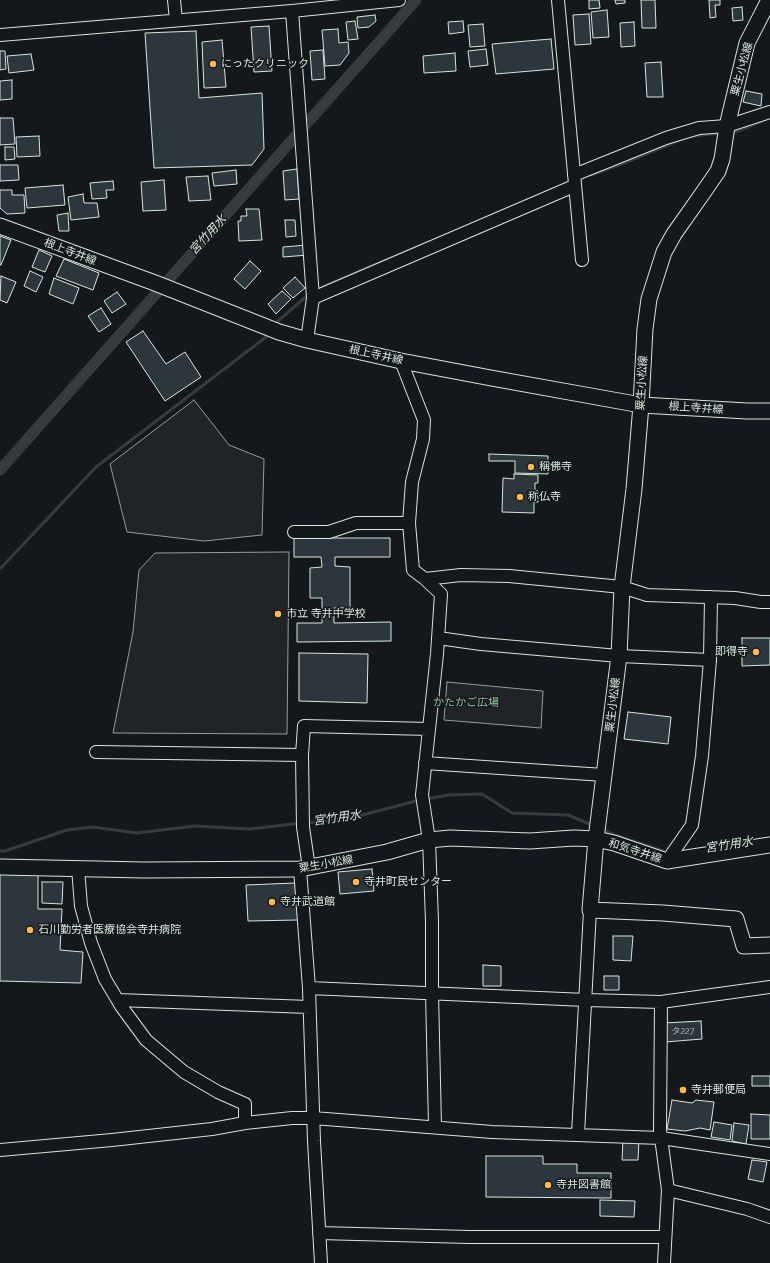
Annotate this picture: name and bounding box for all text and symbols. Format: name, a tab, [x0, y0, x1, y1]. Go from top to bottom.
street label: 粟生小松線	[729, 41, 755, 97]
place label: にったクリニック	[221, 57, 309, 71]
marker: にったクリニック	[208, 59, 218, 69]
water label: 宮竹用水	[187, 212, 229, 258]
street label: 根上寺井線	[42, 236, 98, 268]
street label: 根上寺井線	[348, 343, 404, 367]
street label: 粟生小松線	[634, 355, 650, 411]
street label: 根上寺井線	[668, 399, 724, 417]
place label: 稱佛寺	[539, 460, 572, 474]
marker: 稱佛寺	[526, 462, 536, 472]
place label: 称仏寺	[528, 490, 561, 504]
marker: 称仏寺	[515, 492, 525, 502]
place label: 市立 寺井中学校	[286, 607, 366, 621]
marker: 市立 寺井中学校	[273, 609, 283, 619]
place label: 即得寺	[715, 645, 748, 659]
marker: 即得寺	[751, 647, 761, 657]
street label: 粟生小松線	[603, 677, 623, 733]
park label: かたかご広場	[433, 696, 499, 710]
water label: 宮竹用水	[312, 808, 362, 828]
water label: 宮竹用水	[704, 834, 754, 856]
street label: 和気寺井線	[607, 836, 663, 866]
street label: 粟生小松線	[298, 853, 354, 875]
place label: 寺井町民センター	[364, 875, 452, 889]
marker: 寺井町民センター	[351, 877, 361, 887]
place label: 寺井武道館	[280, 895, 335, 909]
marker: 寺井武道館	[267, 897, 277, 907]
place label: 石川勤労者医療協会寺井病院	[38, 923, 181, 937]
marker: 石川勤労者医療協会寺井病院	[25, 925, 35, 935]
house number: タ227	[671, 1026, 695, 1036]
place label: 寺井郵便局	[691, 1083, 746, 1097]
marker: 寺井郵便局	[678, 1085, 688, 1095]
place label: 寺井図書館	[556, 1178, 611, 1192]
marker: 寺井図書館	[543, 1180, 553, 1190]

